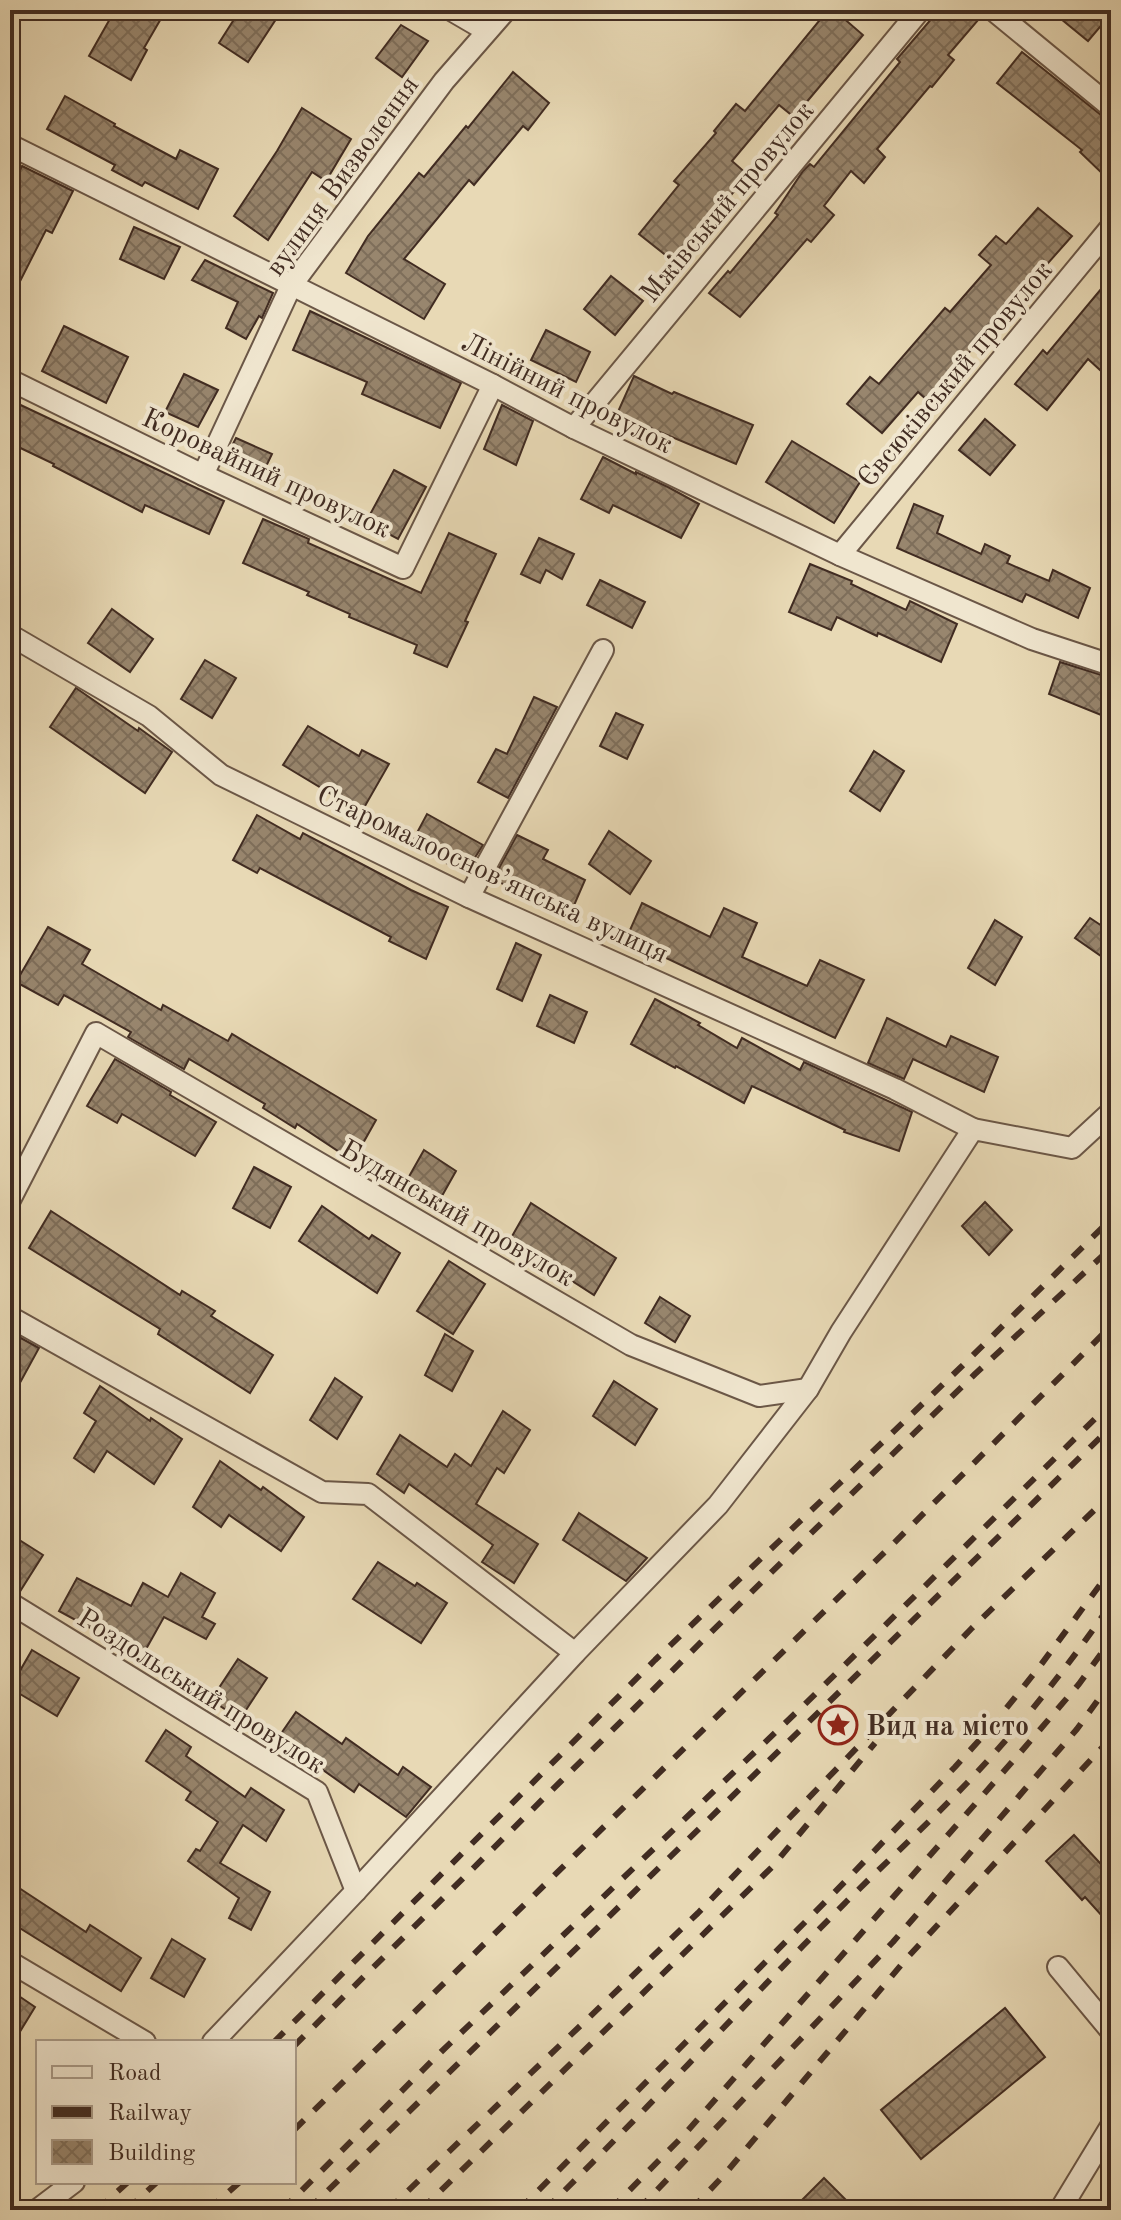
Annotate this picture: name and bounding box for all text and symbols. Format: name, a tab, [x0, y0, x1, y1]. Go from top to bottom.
street label: вулиця Визволення	[262, 72, 425, 282]
street label: Мжівський провулок	[636, 97, 820, 309]
street label: Євсюківський провулок	[854, 257, 1059, 493]
street label: Лінійний провулок	[456, 329, 677, 460]
street label: Коровайний провулок	[137, 405, 394, 545]
street label: Старомалооснов’янська вулиця	[312, 782, 672, 970]
street label: Будянський провулок	[335, 1136, 578, 1293]
street label: Роздольський провулок	[71, 1605, 329, 1780]
place icon: Вид на місто	[817, 1704, 859, 1746]
place label: Вид на місто	[866, 1713, 1029, 1742]
legend	[36, 2040, 296, 2184]
text: Road	[108, 2062, 161, 2086]
text: Railway	[108, 2102, 192, 2126]
text: Building	[108, 2142, 195, 2166]

